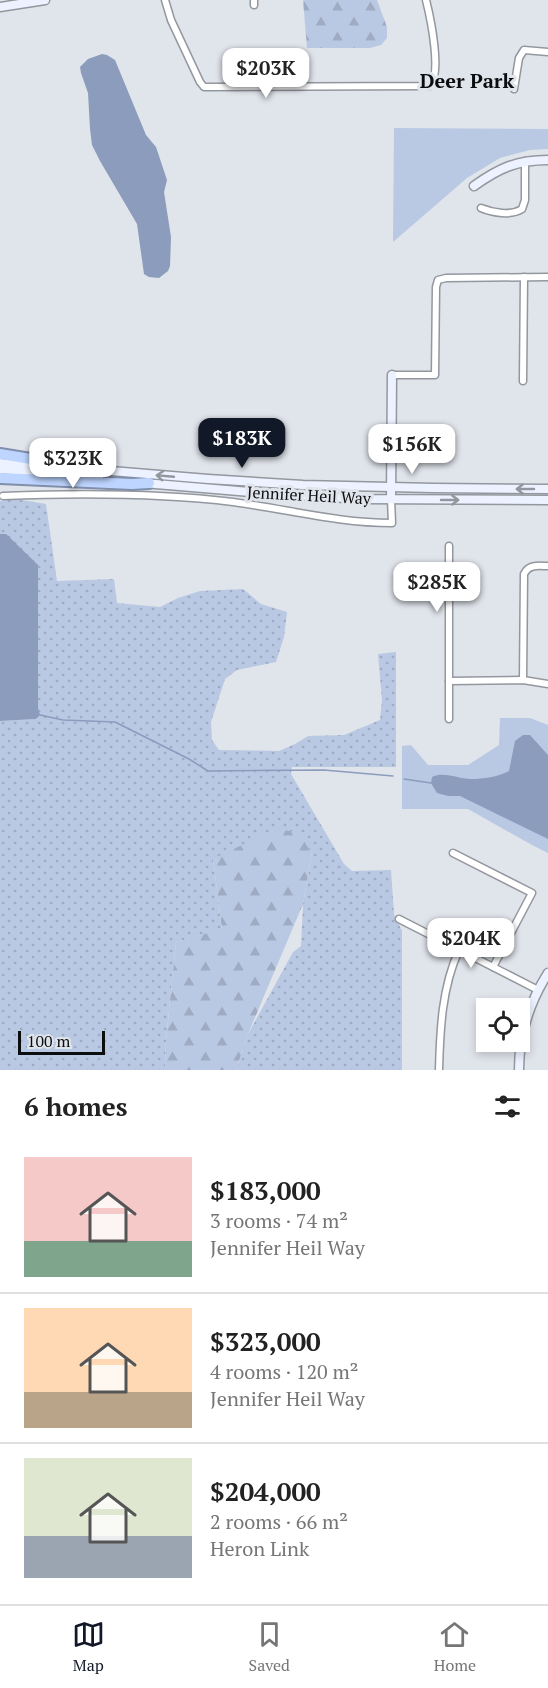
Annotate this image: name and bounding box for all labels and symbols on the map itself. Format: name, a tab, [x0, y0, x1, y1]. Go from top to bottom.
pin: $203K	[224, 48, 308, 99]
district label: Deer Park	[420, 67, 514, 94]
pin: $183K	[200, 418, 284, 469]
pin: $156K	[370, 424, 454, 475]
pin: $323K	[31, 438, 115, 489]
one-way arrow	[156, 470, 176, 481]
street label: Jennifer Heil Way	[247, 481, 372, 509]
one-way arrow	[515, 483, 535, 495]
one-way arrow	[439, 494, 459, 506]
pin: $285K	[395, 562, 479, 613]
pin: $204K	[429, 918, 513, 969]
scale bar	[18, 1028, 105, 1056]

